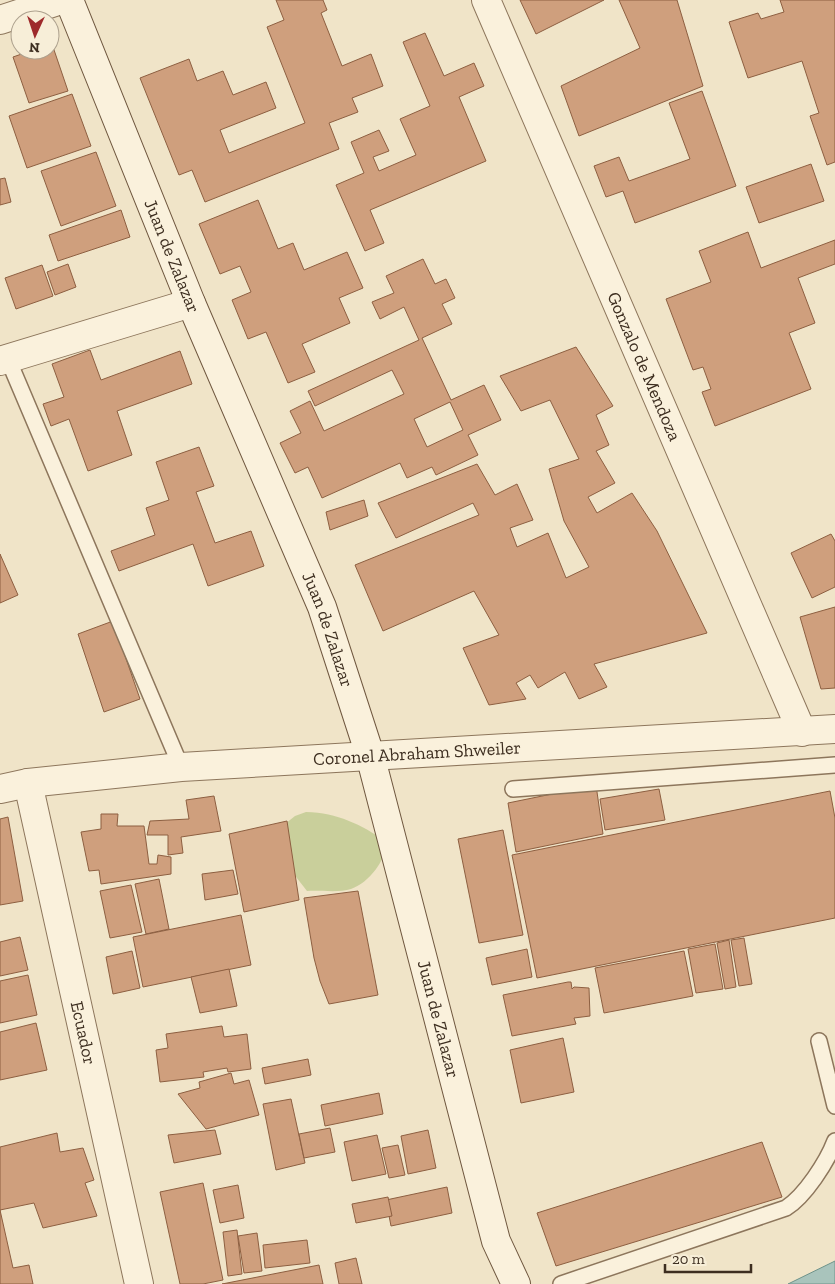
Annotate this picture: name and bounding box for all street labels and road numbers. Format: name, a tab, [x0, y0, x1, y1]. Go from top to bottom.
street label: Juan de Zalazar	[139, 196, 205, 316]
street label: Gonzalo de Mendoza	[602, 288, 686, 444]
street label: Juan de Zalazar	[297, 569, 358, 690]
street label: Coronel Abraham Shweiler	[313, 736, 522, 770]
street label: Juan de Zalazar	[413, 958, 464, 1080]
street label: Ecuador	[66, 999, 101, 1067]

